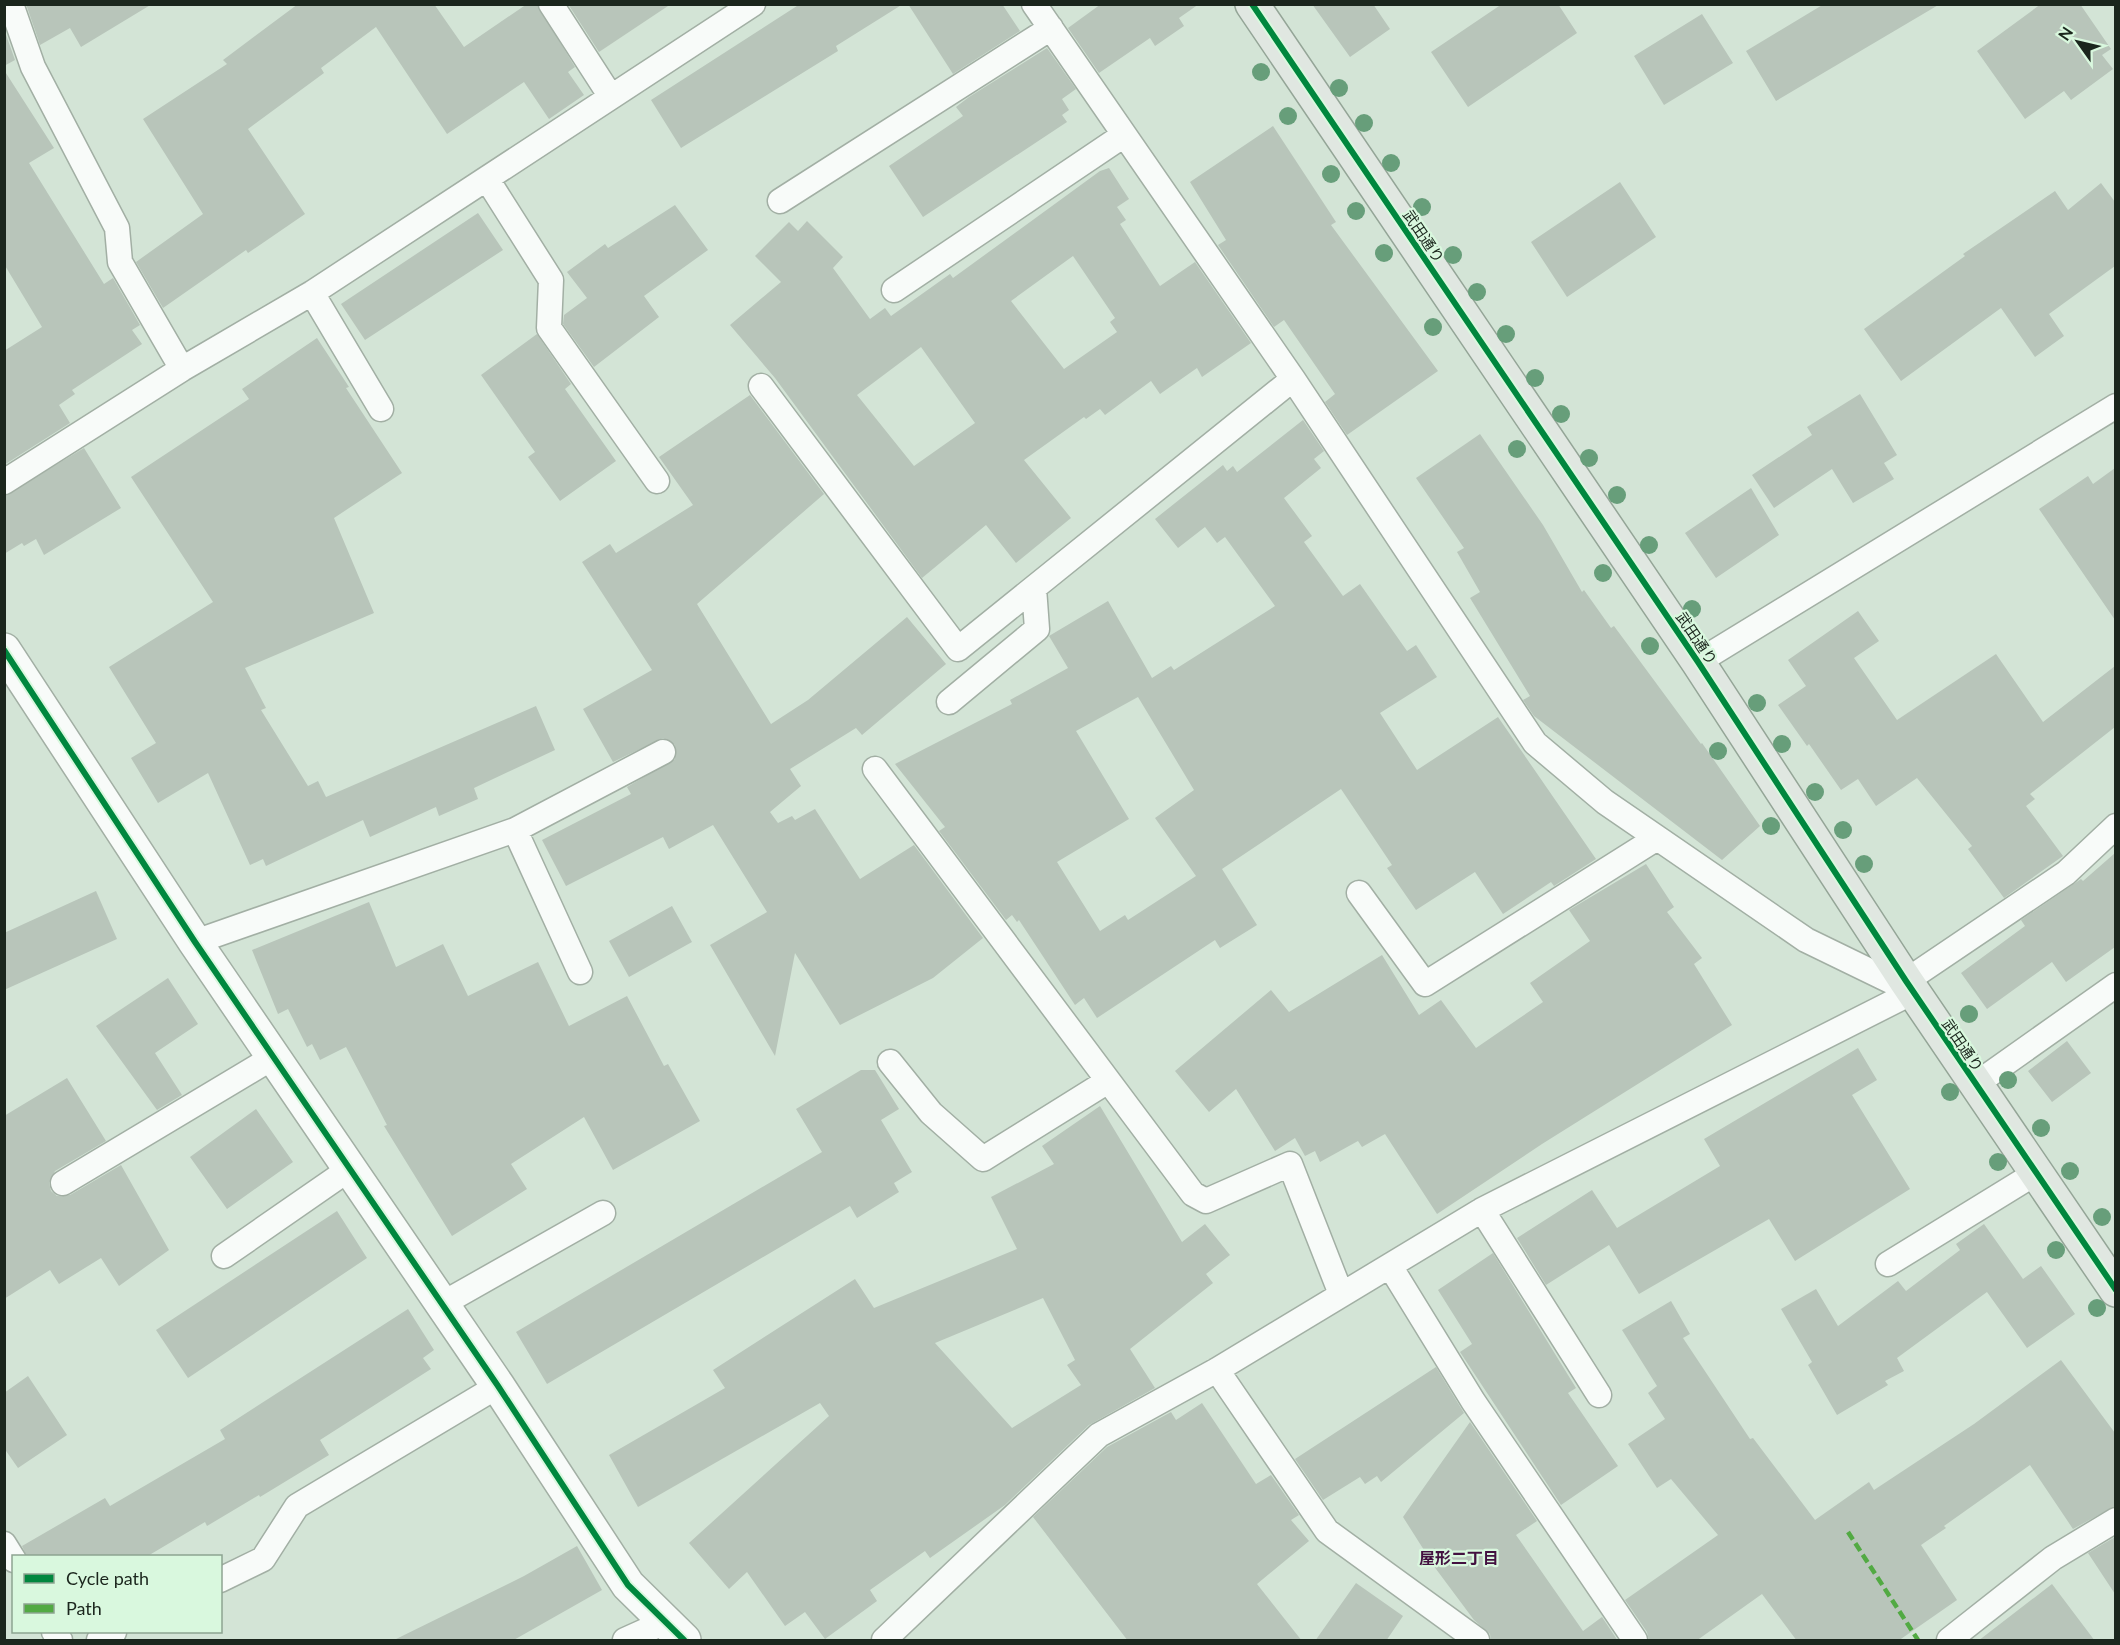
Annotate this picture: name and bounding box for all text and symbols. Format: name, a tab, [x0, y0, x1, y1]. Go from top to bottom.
north arrow	[2048, 12, 2108, 72]
text: N	[2054, 23, 2076, 44]
street label: 武田通り	[1400, 206, 1448, 266]
street label: 武田通り	[1673, 608, 1721, 668]
street label: 武田通り	[1939, 1015, 1987, 1075]
district label: 屋形二丁目	[1419, 1548, 1499, 1567]
legend	[12, 1555, 222, 1633]
text: Cycle path	[66, 1567, 149, 1589]
text: Path	[66, 1597, 102, 1619]

